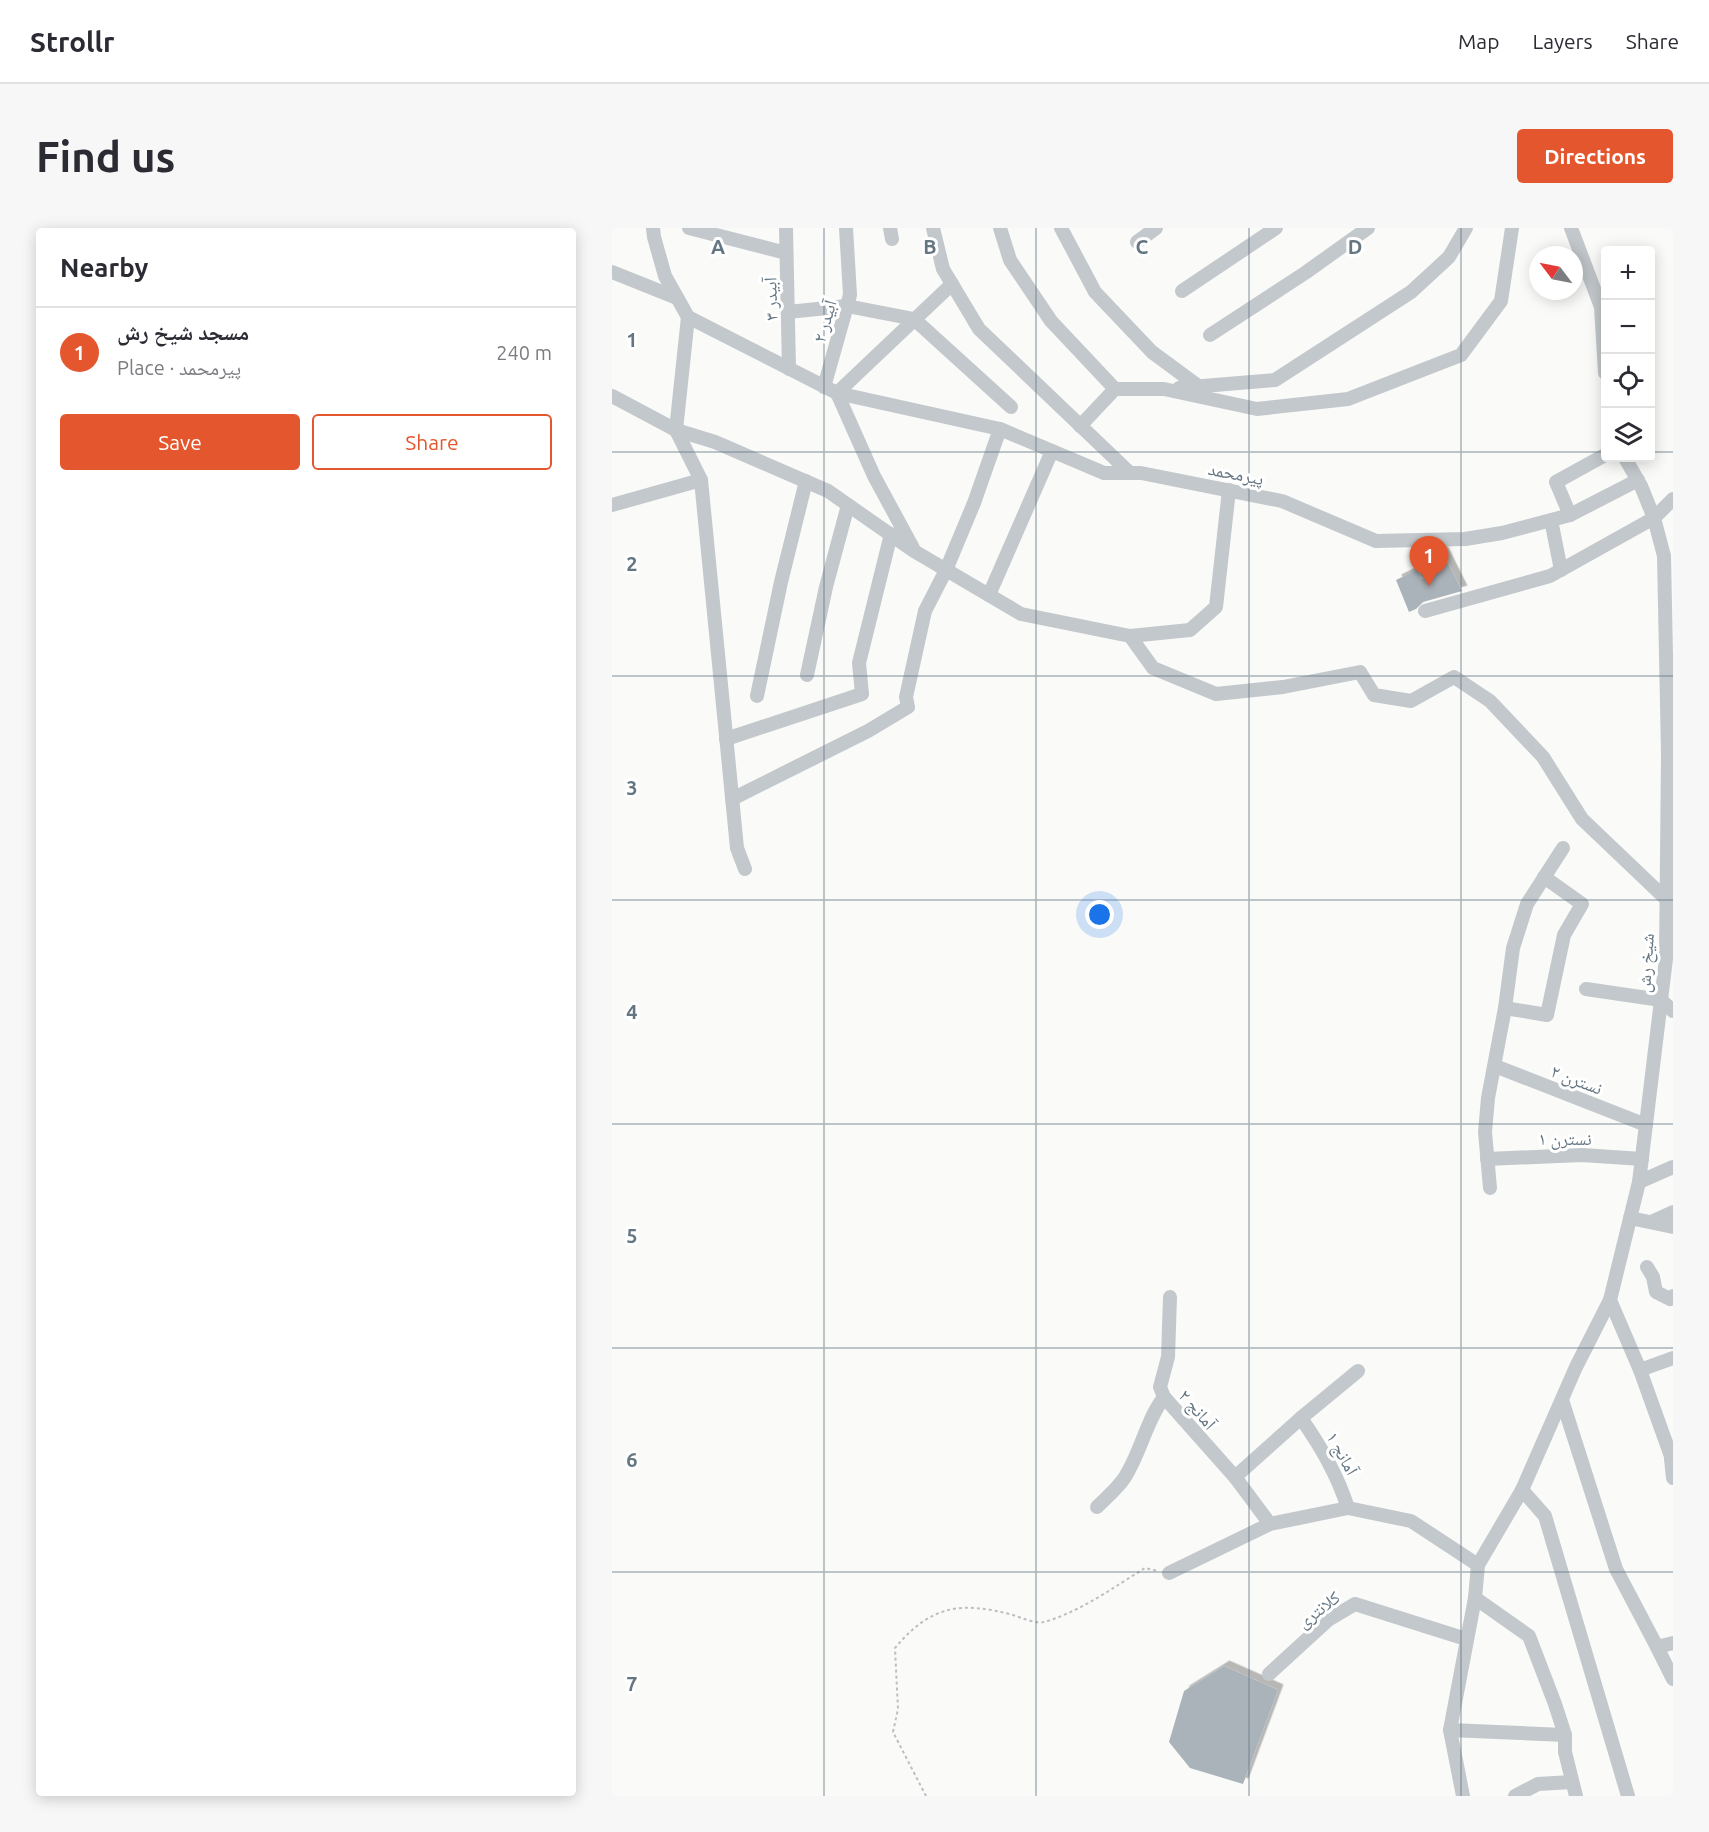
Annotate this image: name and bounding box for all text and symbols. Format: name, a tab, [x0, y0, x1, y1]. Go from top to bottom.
text: Strollr	[30, 26, 115, 57]
text: Map	[1458, 29, 1499, 53]
text: Layers	[1532, 29, 1593, 53]
text: Share	[1626, 29, 1679, 53]
button: Directions	[1517, 129, 1673, 183]
text: Find us	[36, 133, 175, 180]
text: A	[711, 235, 725, 258]
text: B	[923, 235, 937, 258]
text: C	[1136, 235, 1149, 258]
text: D	[1348, 235, 1362, 258]
north arrow	[1529, 246, 1583, 300]
map controls	[1601, 246, 1655, 462]
button: +	[1601, 246, 1655, 300]
text: Nearby	[60, 253, 148, 282]
street label: آبیدر ۳	[759, 276, 782, 321]
street label: آبیدر ۲	[808, 297, 841, 345]
button: −	[1601, 300, 1655, 354]
text: مسجد شیخ رش	[117, 319, 249, 344]
text: 1	[626, 328, 638, 351]
text: 1	[74, 341, 85, 364]
text: 240 m	[496, 341, 552, 364]
button: locate	[1601, 354, 1655, 408]
text: Place · پیرمحمد	[117, 356, 241, 379]
button: layers	[1601, 408, 1655, 462]
button: Save	[60, 414, 300, 470]
button: Share	[312, 414, 552, 470]
street label: پیرمحمد	[1206, 458, 1265, 490]
pin: 1	[1410, 536, 1448, 586]
text: 2	[626, 552, 638, 575]
text: 3	[626, 776, 638, 799]
your location	[1085, 900, 1114, 929]
street label: شیخ رش	[1633, 933, 1660, 994]
text: 4	[626, 1000, 638, 1023]
street label: نسترن ۲	[1548, 1060, 1606, 1100]
street label: نسترن ۱	[1538, 1128, 1592, 1150]
text: 5	[626, 1224, 638, 1247]
street label: آمانج ۲	[1173, 1385, 1221, 1435]
street label: آمانج ۱	[1320, 1428, 1363, 1480]
text: 6	[626, 1448, 638, 1471]
street label: کلانتری	[1293, 1586, 1345, 1633]
text: 7	[626, 1672, 638, 1695]

